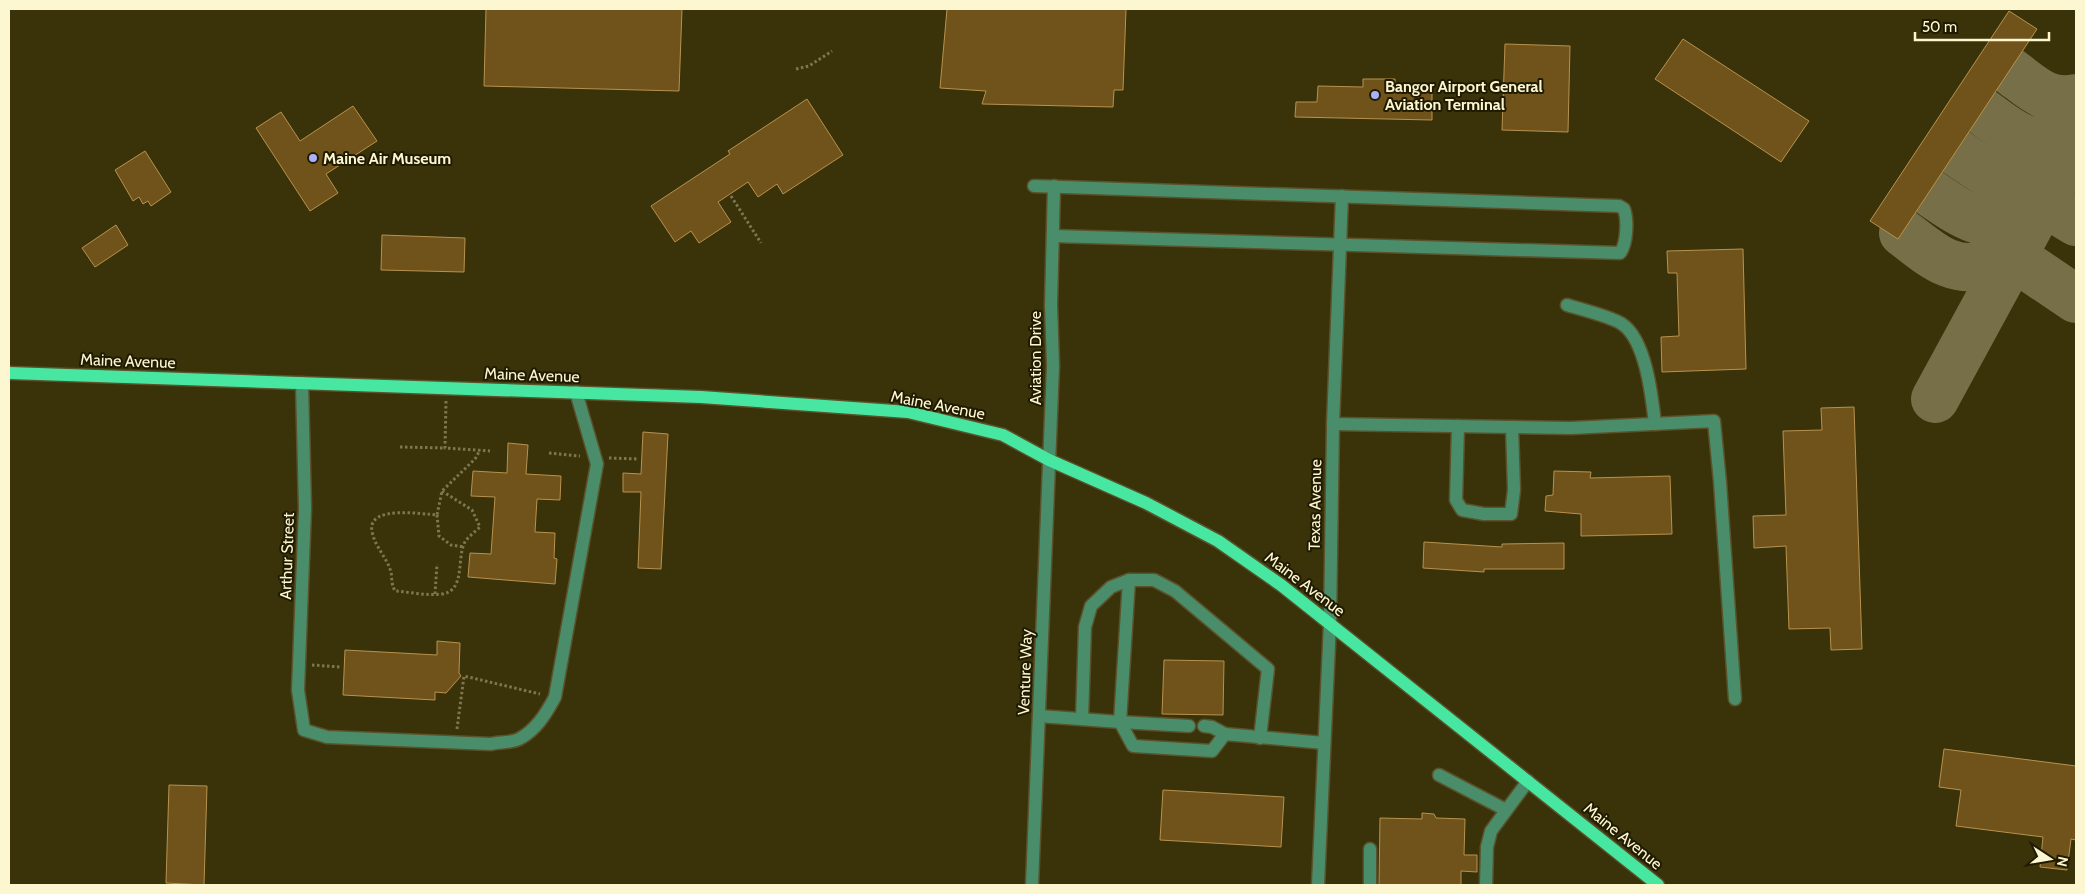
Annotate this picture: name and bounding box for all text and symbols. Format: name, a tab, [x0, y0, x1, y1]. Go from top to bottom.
scale bar	[1915, 10, 2049, 42]
text: 50 m	[1922, 18, 1957, 36]
place label: Bangor Airport General Aviation Terminal	[1385, 77, 1543, 114]
marker: Bangor Airport General Aviation Terminal	[1369, 89, 1381, 101]
place label: Maine Air Museum	[323, 149, 451, 168]
marker: Maine Air Museum	[307, 152, 319, 164]
street label: Aviation Drive	[1026, 311, 1045, 405]
street label: Maine Avenue	[80, 350, 176, 372]
street label: Maine Avenue	[484, 364, 580, 386]
street label: Maine Avenue	[889, 387, 987, 423]
street label: Texas Avenue	[1305, 459, 1325, 551]
street label: Arthur Street	[276, 512, 298, 600]
street label: Maine Avenue	[1261, 548, 1349, 620]
street label: Venture Way	[1014, 629, 1036, 715]
street label: Maine Avenue	[1580, 799, 1666, 873]
north arrow	[2025, 834, 2075, 884]
text: N	[2053, 855, 2073, 868]

